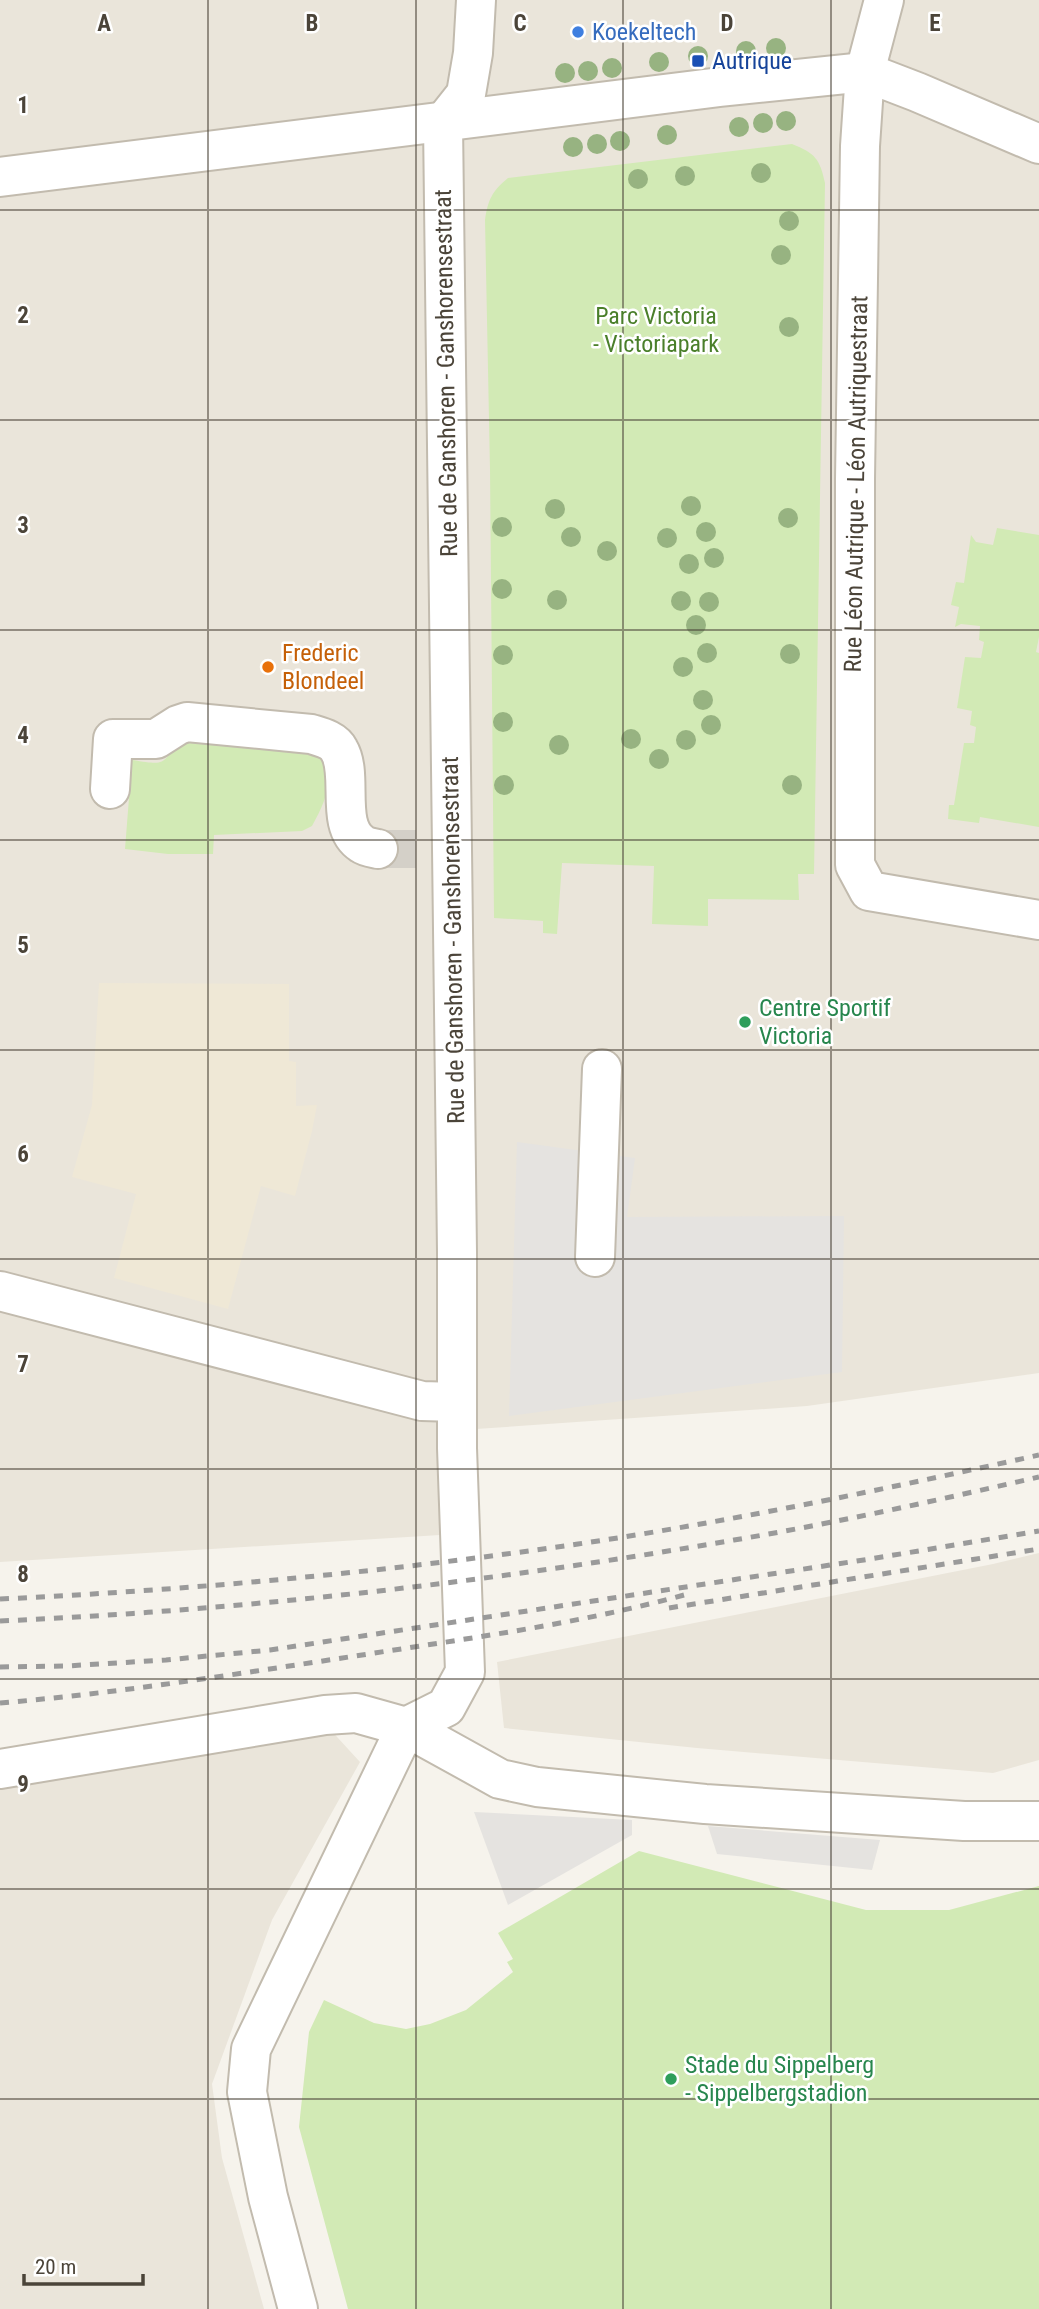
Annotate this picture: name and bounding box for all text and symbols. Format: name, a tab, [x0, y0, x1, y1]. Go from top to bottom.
text: A	[97, 10, 111, 37]
text: B	[306, 10, 318, 37]
text: C	[513, 10, 527, 37]
text: D	[721, 10, 734, 37]
text: E	[929, 10, 941, 37]
place label: Koekeltech	[592, 18, 696, 46]
marker: Koekeltech	[570, 24, 586, 40]
place label: Autrique	[712, 47, 792, 75]
marker: Autrique	[690, 53, 706, 69]
text: 1	[17, 92, 29, 119]
street label: Rue de Ganshoren - Ganshorensestraat	[429, 189, 463, 557]
street label: Rue Léon Autrique - Léon Autriquestraat	[839, 295, 873, 673]
text: 2	[17, 302, 29, 329]
park label: Parc Victoria - Victoriapark	[593, 302, 719, 358]
text: 3	[17, 512, 29, 539]
place label: Frederic Blondeel	[282, 639, 364, 695]
marker: Frederic Blondeel	[260, 659, 276, 675]
text: 4	[17, 722, 29, 749]
street label: Rue de Ganshoren - Ganshorensestraat	[436, 756, 470, 1124]
text: 5	[17, 932, 29, 959]
place label: Centre Sportif Victoria	[759, 994, 891, 1050]
marker: Centre Sportif Victoria	[737, 1014, 753, 1030]
text: 6	[17, 1141, 29, 1168]
text: 7	[17, 1351, 29, 1378]
text: 8	[17, 1561, 29, 1588]
text: 9	[17, 1771, 29, 1798]
place label: Stade du Sippelberg - Sippelbergstadion	[685, 2051, 874, 2107]
marker: Stade du Sippelberg - Sippelbergstadion	[663, 2071, 679, 2087]
scale bar	[24, 2242, 144, 2286]
text: 20 m	[35, 2255, 76, 2279]

